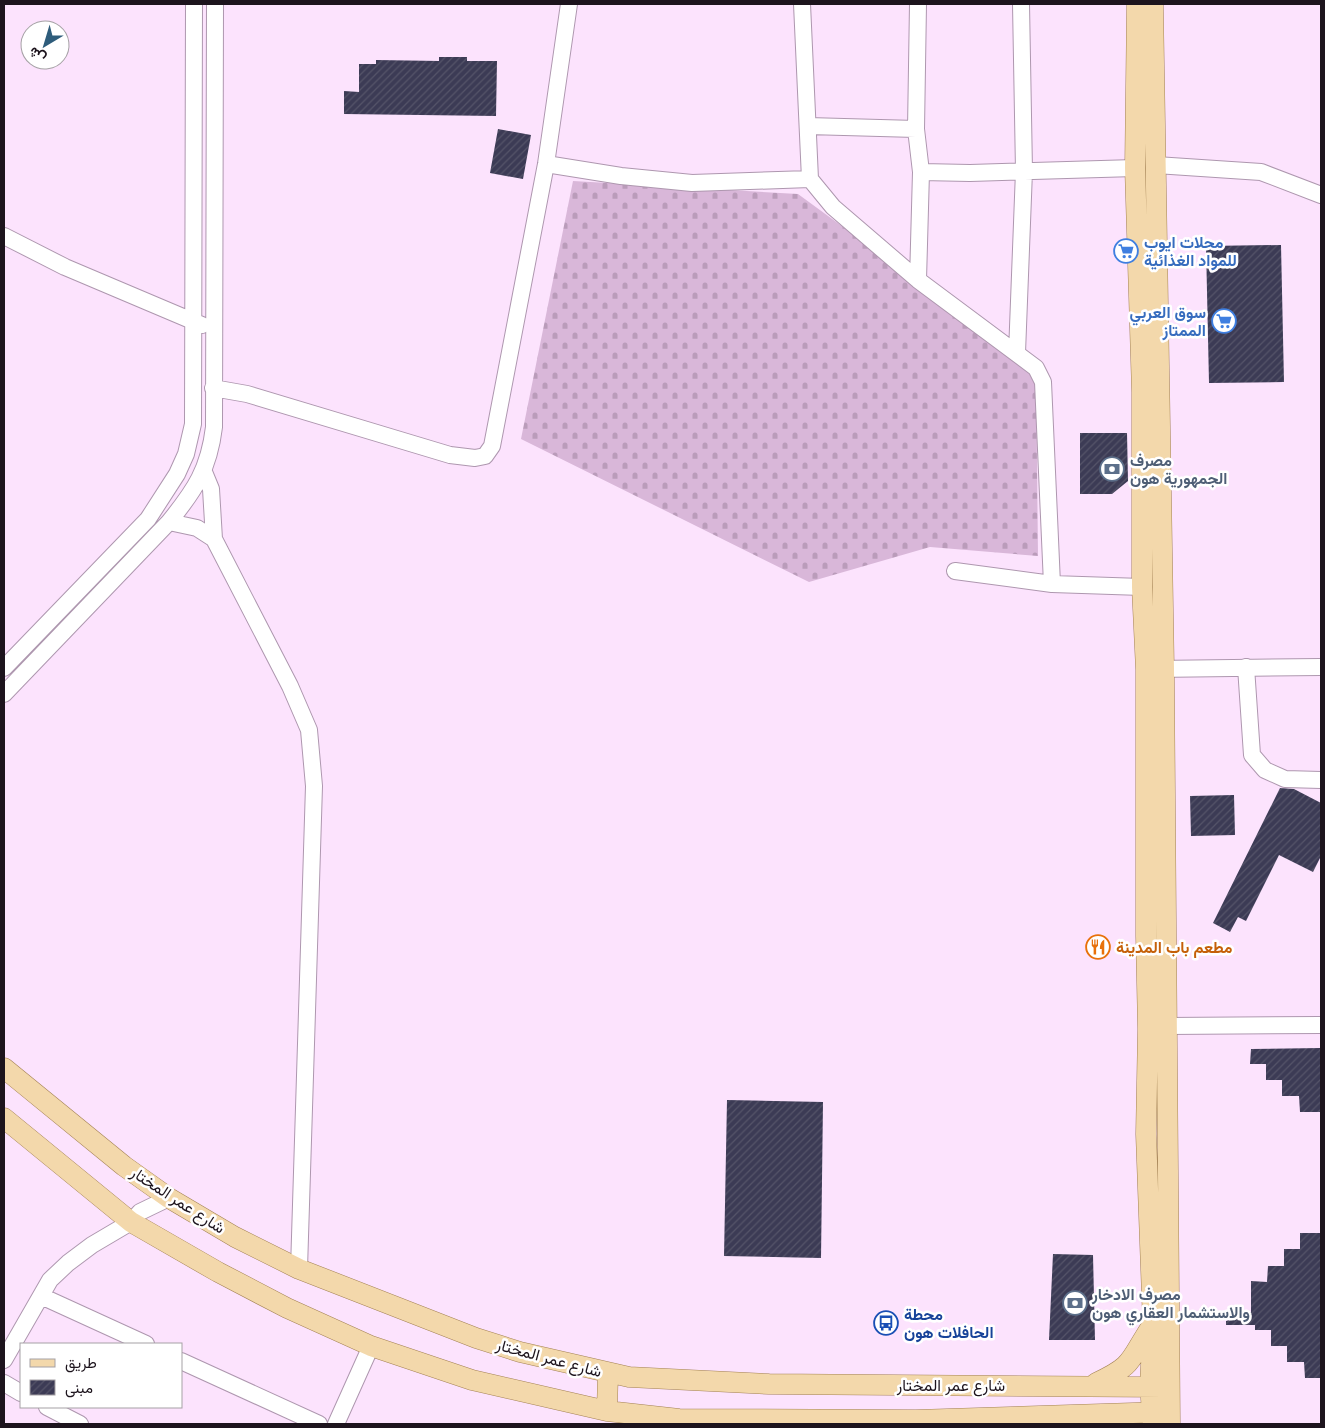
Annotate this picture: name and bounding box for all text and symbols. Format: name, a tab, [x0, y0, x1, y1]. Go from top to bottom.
north arrow	[20, 20, 70, 70]
text: ش	[25, 43, 49, 68]
place label: محلات ايوب للمواد الغذائية	[1144, 232, 1237, 271]
supermarket icon: محلات ايوب للمواد الغذائية	[1113, 238, 1139, 264]
place label: سوق العربي الممتاز	[1130, 302, 1206, 341]
supermarket icon: سوق العربي الممتاز	[1211, 308, 1237, 334]
place label: مصرف الجمهورية هون	[1130, 450, 1227, 489]
bank icon: مصرف الجمهورية هون	[1099, 456, 1125, 482]
restaurant icon: مطعم باب المدينة	[1085, 934, 1111, 960]
place label: مطعم باب المدينة	[1116, 937, 1233, 958]
street label: شارع عمر المختار	[125, 1161, 229, 1239]
place label: مصرف الادخار والاستشمار العقاري هون	[1091, 1284, 1250, 1326]
bank icon: مصرف الادخار والاستشمار العقاري هون	[1062, 1290, 1088, 1316]
place label: محطة الحافلات هون	[904, 1304, 994, 1343]
bus stop icon: محطة الحافلات هون	[873, 1310, 899, 1336]
street label: شارع عمر المختار	[493, 1334, 604, 1383]
legend	[20, 1343, 182, 1408]
text: طريق	[65, 1353, 97, 1373]
street label: شارع عمر المختار	[896, 1375, 1005, 1397]
text: مبنى	[65, 1378, 93, 1398]

